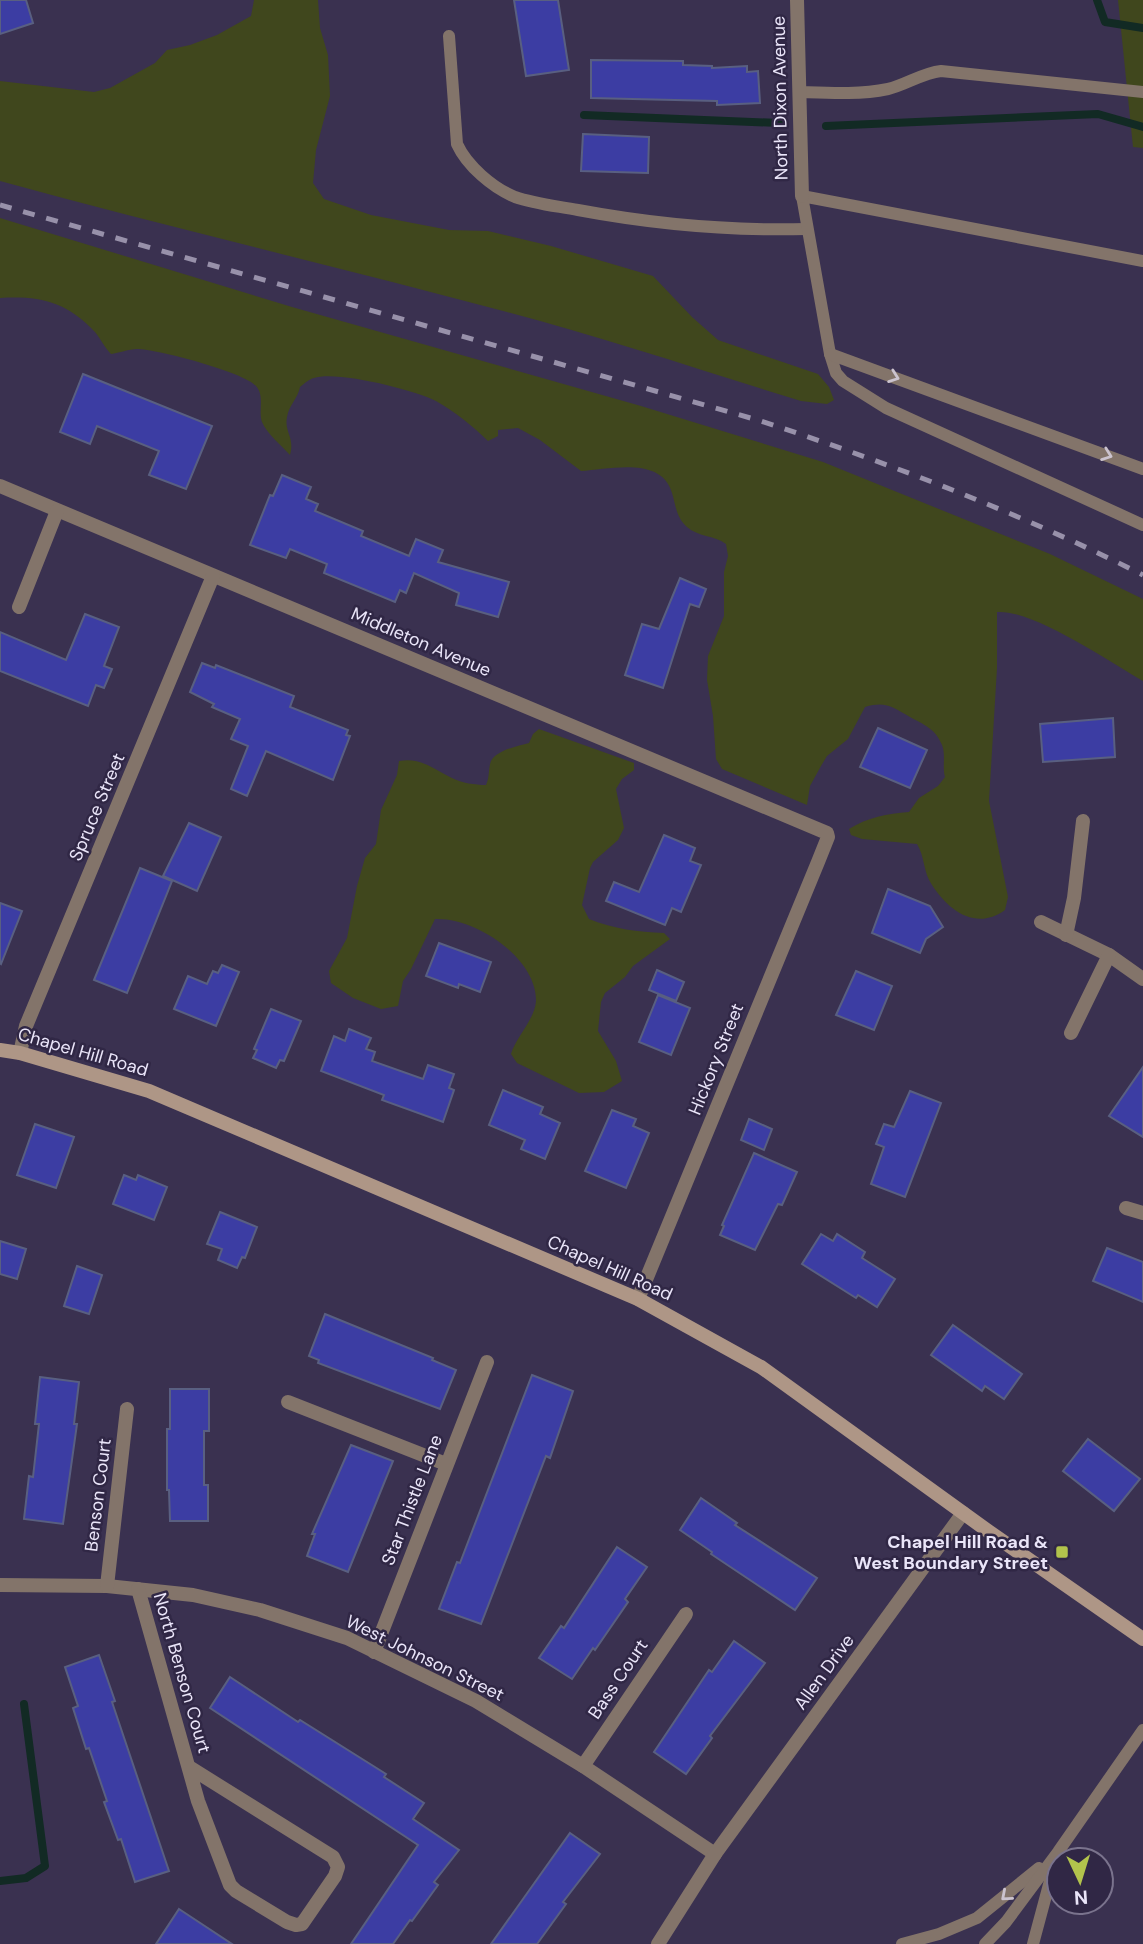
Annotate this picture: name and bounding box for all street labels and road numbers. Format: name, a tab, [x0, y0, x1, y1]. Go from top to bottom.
street label: North Dixon Avenue	[767, 16, 793, 180]
street label: Middleton Avenue	[347, 602, 495, 682]
street label: Spruce Street	[63, 749, 131, 865]
street label: Hickory Street	[683, 1000, 749, 1118]
street label: Chapel Hill Road	[15, 1022, 151, 1082]
street label: Chapel Hill Road	[544, 1230, 676, 1306]
street label: Star Thistle Lane	[376, 1431, 448, 1569]
street label: Benson Court	[79, 1437, 117, 1553]
street label: North Benson Court	[148, 1590, 216, 1756]
street label: West Johnson Street	[342, 1609, 508, 1707]
street label: Allen Drive	[788, 1629, 860, 1715]
street label: Bass Court	[583, 1635, 653, 1723]

